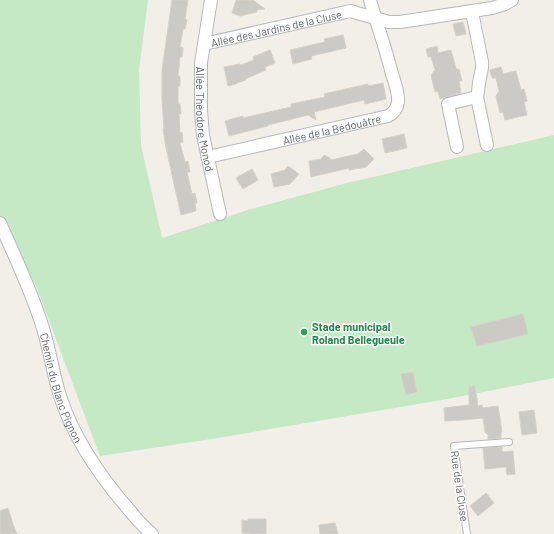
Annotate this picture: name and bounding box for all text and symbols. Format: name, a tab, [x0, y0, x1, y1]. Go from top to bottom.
street label: Allée des Jardins de la Cluse	[209, 7, 343, 49]
street label: Allée Théodore Monod	[195, 66, 217, 172]
street label: Allée de la Bédouâtre	[281, 111, 382, 146]
place label: Stade municipal Roland Bellegueule	[312, 320, 405, 346]
marker: Stade municipal Roland Bellegueule	[299, 327, 309, 337]
street label: Chemin du Blanc Pignon	[38, 331, 86, 444]
street label: Rue de la Cluse	[449, 450, 471, 522]

